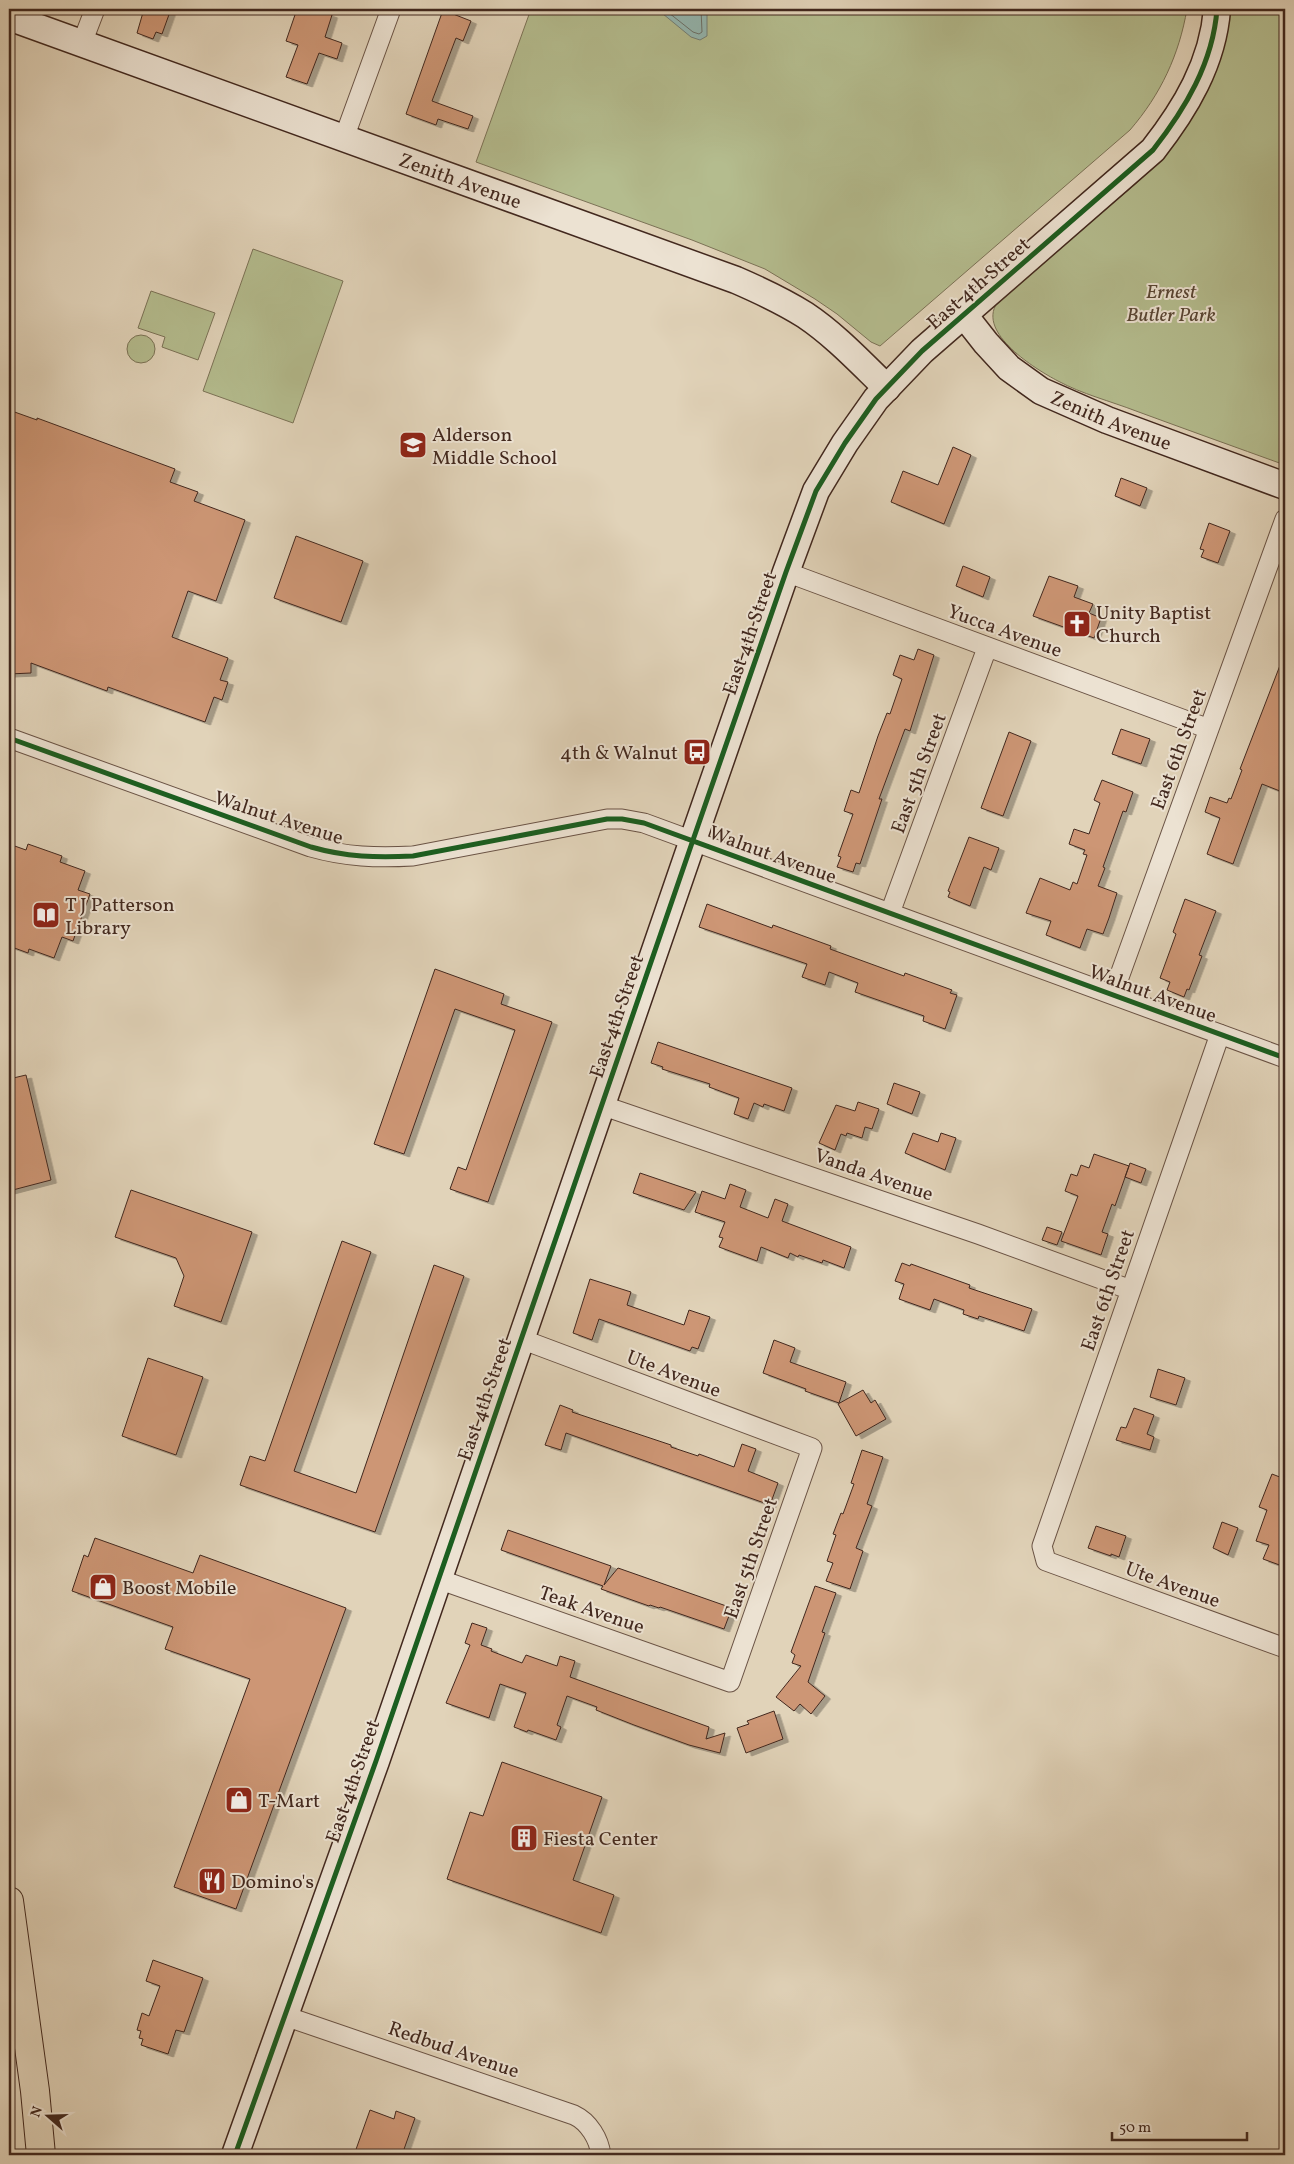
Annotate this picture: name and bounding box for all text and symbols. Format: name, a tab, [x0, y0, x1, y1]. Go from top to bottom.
street label: Zenith Avenue	[395, 147, 525, 217]
street label: East 4th Street	[921, 232, 1037, 337]
park label: Ernest Butler Park	[1126, 279, 1216, 330]
street label: Zenith Avenue	[1045, 385, 1175, 459]
place label: Alderson Middle School	[432, 422, 557, 473]
school or university icon: Alderson Middle School	[398, 430, 428, 460]
street label: East 4th Street	[717, 568, 785, 699]
street label: Yucca Avenue	[943, 598, 1066, 666]
place label: Unity Baptist Church	[1096, 600, 1211, 651]
church icon: Unity Baptist Church	[1062, 609, 1092, 639]
street label: East 6th Street	[1145, 685, 1215, 814]
street label: East 5th Street	[885, 709, 955, 838]
bus stop icon: 4th & Walnut	[682, 737, 712, 767]
place label: 4th & Walnut	[560, 740, 678, 768]
street label: Walnut Avenue	[210, 785, 347, 853]
street label: Walnut Avenue	[704, 820, 840, 892]
place label: T J Patterson Library	[65, 892, 175, 943]
library icon: T J Patterson Library	[31, 900, 61, 930]
street label: East 4th Street	[584, 951, 652, 1082]
street label: Walnut Avenue	[1084, 959, 1220, 1031]
street label: Vanda Avenue	[810, 1142, 937, 1209]
street label: East 6th Street	[1075, 1226, 1143, 1355]
street label: East 4th Street	[452, 1334, 520, 1465]
street label: Ute Avenue	[622, 1344, 725, 1406]
street label: East 5th Street	[718, 1494, 786, 1623]
street label: Ute Avenue	[1121, 1556, 1224, 1616]
shop icon: Boost Mobile	[88, 1572, 118, 1602]
place label: Boost Mobile	[122, 1575, 236, 1603]
street label: Teak Avenue	[535, 1580, 648, 1642]
street label: East 4th Street	[320, 1716, 388, 1847]
shop icon: T-Mart	[224, 1785, 254, 1815]
place label: T-Mart	[258, 1788, 320, 1816]
building icon: Fiesta Center	[509, 1823, 539, 1853]
place label: Fiesta Center	[543, 1826, 658, 1854]
restaurant icon: Domino's	[197, 1866, 227, 1896]
place label: Domino's	[231, 1869, 314, 1897]
street label: Redbud Avenue	[384, 2015, 523, 2086]
north arrow	[22, 2092, 72, 2142]
text: N	[27, 2104, 48, 2120]
scale bar	[1112, 2109, 1246, 2141]
text: 50 m	[1119, 2118, 1151, 2139]

